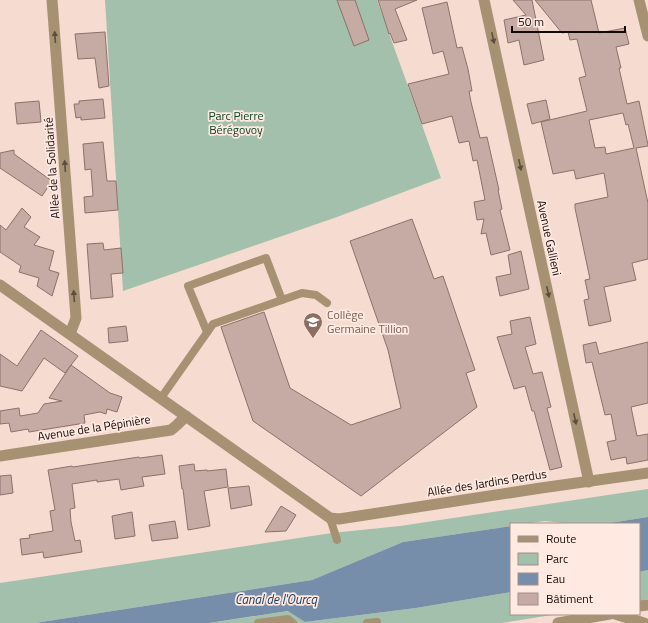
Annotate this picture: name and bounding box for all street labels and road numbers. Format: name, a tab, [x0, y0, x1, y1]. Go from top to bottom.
street label: Allée de la Solidarité	[38, 117, 65, 219]
street label: Avenue Gallieni	[532, 198, 567, 277]
street label: Avenue de la Pépinière	[36, 409, 152, 446]
street label: Allée des Jardins Perdus	[426, 464, 548, 501]

